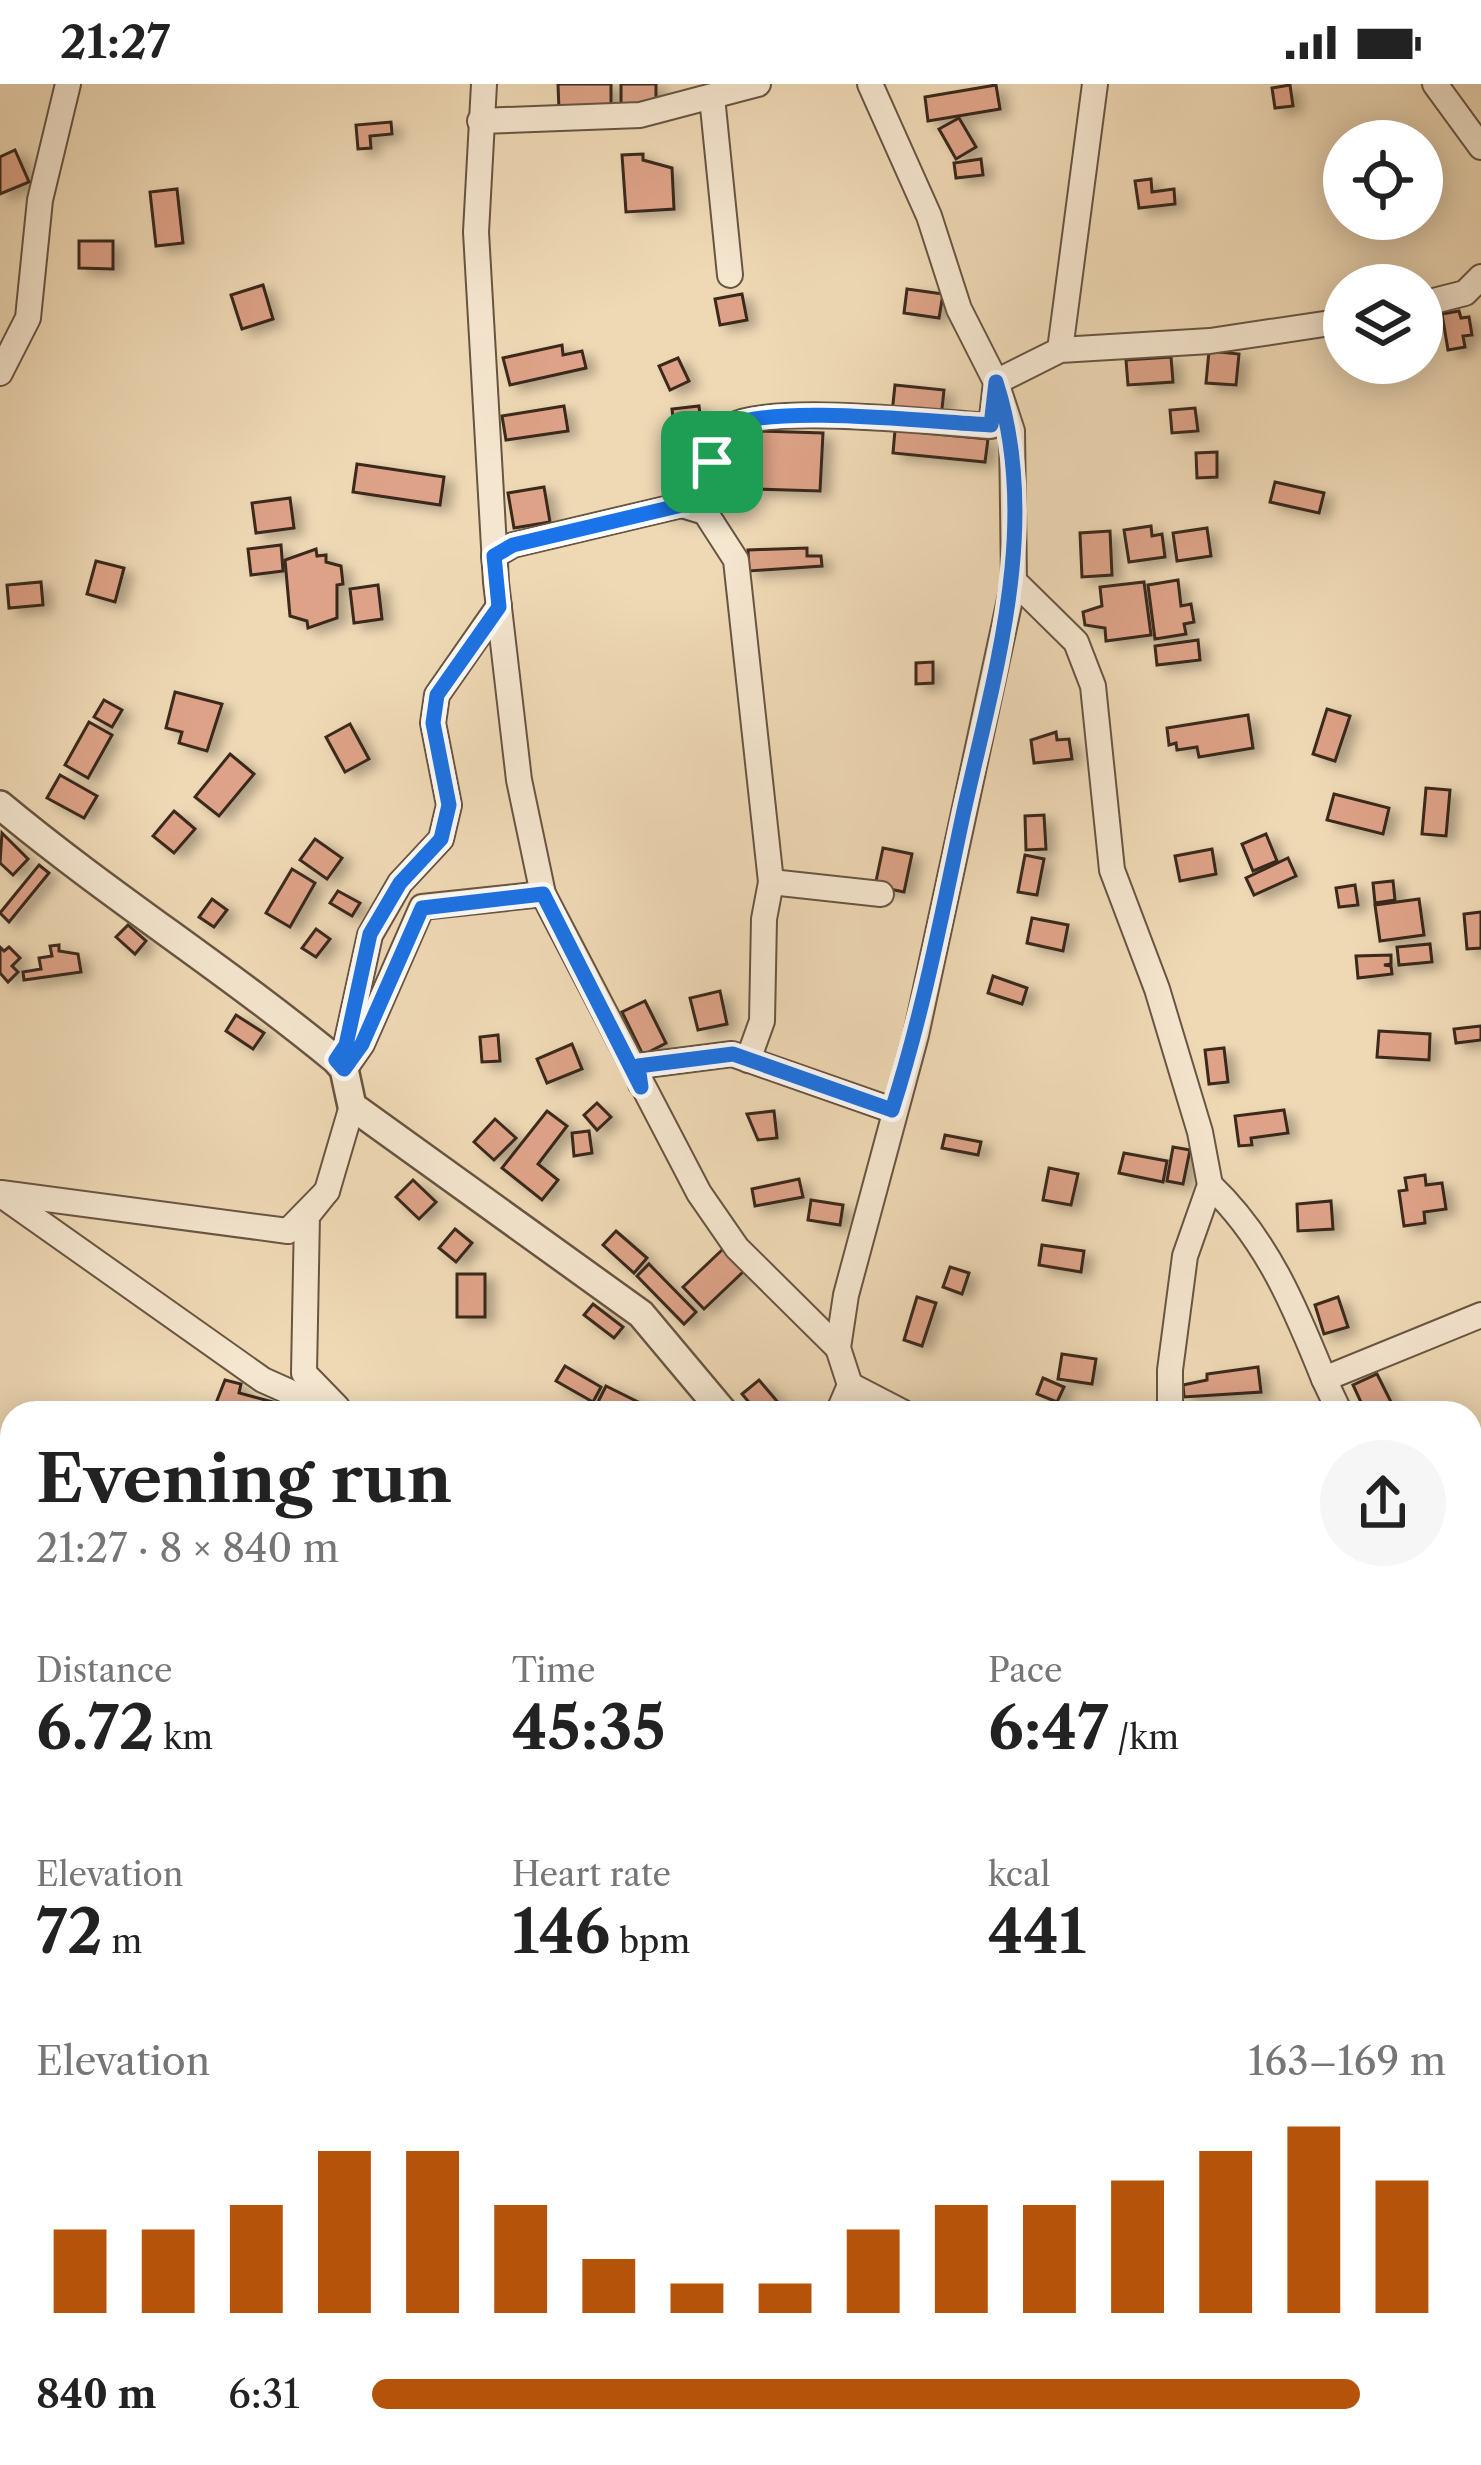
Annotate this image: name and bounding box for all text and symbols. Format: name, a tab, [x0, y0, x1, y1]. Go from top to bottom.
text: 21:27	[60, 14, 170, 70]
map controls	[1323, 120, 1443, 384]
button: locate	[1323, 120, 1443, 240]
button: layers	[1323, 264, 1443, 384]
pin	[661, 411, 763, 513]
icon: arrive	[679, 429, 745, 495]
text: Evening run	[36, 1438, 452, 1519]
button: share	[1320, 1440, 1446, 1566]
text: 21:27 · 8 × 840 m	[36, 1524, 339, 1572]
text: Distance	[36, 1650, 173, 1691]
text: Time	[512, 1650, 595, 1691]
text: Pace	[988, 1650, 1063, 1691]
text: 6.72	[36, 1691, 154, 1765]
text: 45:35	[512, 1691, 666, 1765]
text: 6:47	[988, 1691, 1109, 1765]
text: km	[154, 1717, 213, 1758]
text: /km	[1109, 1717, 1179, 1758]
text: Elevation	[36, 1854, 183, 1895]
text: Heart rate	[512, 1854, 671, 1895]
text: kcal	[988, 1854, 1050, 1895]
text: 72	[36, 1895, 103, 1969]
text: 146	[512, 1895, 610, 1969]
text: 441	[988, 1895, 1086, 1969]
text: m	[103, 1921, 142, 1962]
text: bpm	[610, 1921, 690, 1962]
text: Elevation	[36, 2037, 210, 2085]
text: 163–169 m	[1248, 2037, 1446, 2085]
text: 840 m	[36, 2370, 157, 2418]
text: 6:31	[228, 2370, 300, 2418]

